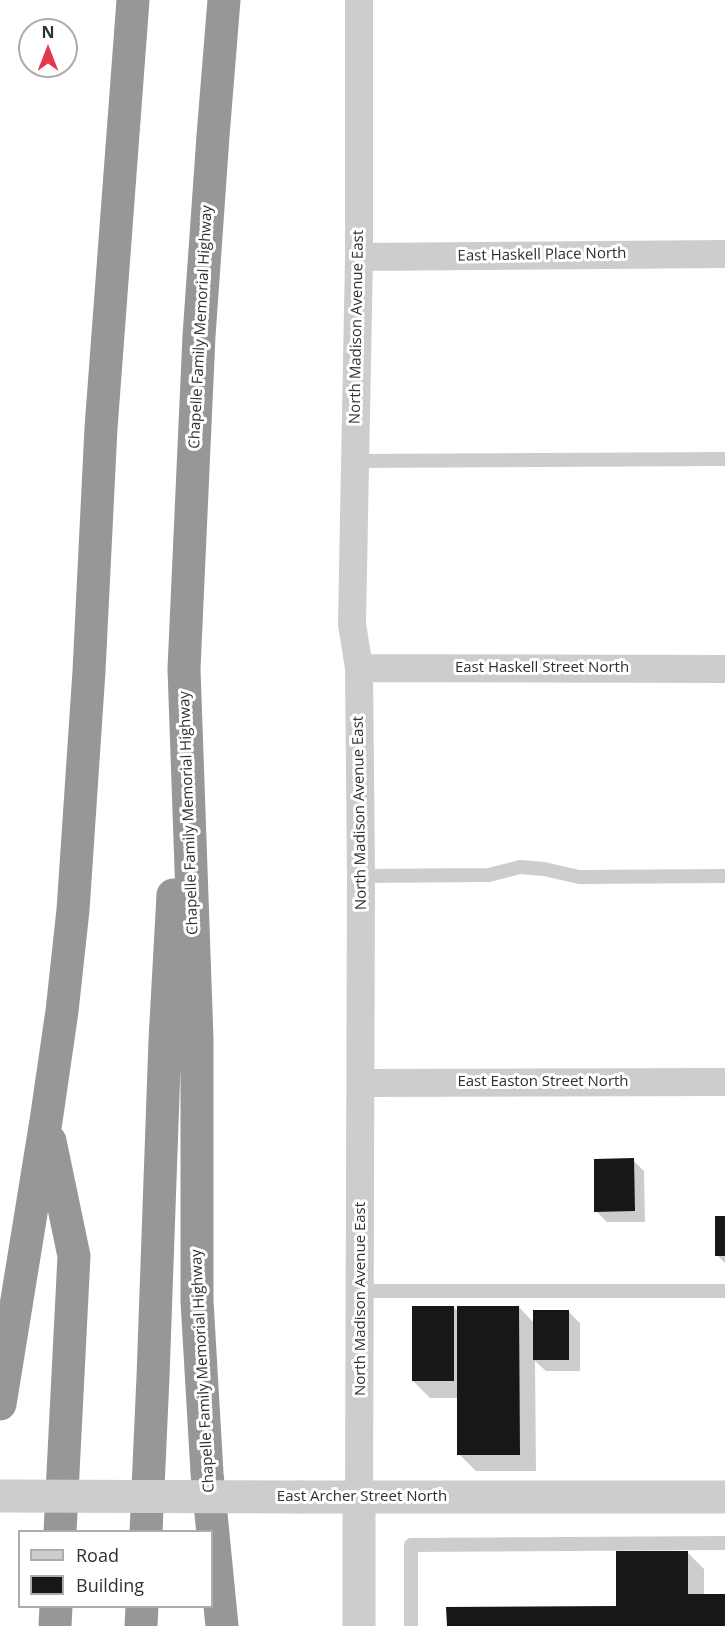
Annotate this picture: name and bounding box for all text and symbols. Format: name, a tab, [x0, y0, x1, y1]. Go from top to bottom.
north arrow	[18, 18, 78, 78]
text: N	[41, 21, 55, 43]
street label: Chapelle Family Memorial Highway	[186, 205, 216, 449]
street label: North Madison Avenue East	[346, 230, 368, 424]
street label: East Haskell Place North	[457, 245, 627, 265]
street label: East Haskell Street North	[455, 659, 629, 677]
street label: Chapelle Family Memorial Highway	[176, 691, 202, 935]
street label: North Madison Avenue East	[349, 716, 371, 910]
street label: East Easton Street North	[457, 1073, 629, 1091]
street label: North Madison Avenue East	[352, 1202, 370, 1396]
street label: Chapelle Family Memorial Highway	[188, 1249, 218, 1493]
street label: East Archer Street North	[277, 1488, 447, 1506]
legend	[18, 1530, 213, 1608]
text: Road	[76, 1543, 119, 1567]
text: Building	[76, 1573, 144, 1597]

